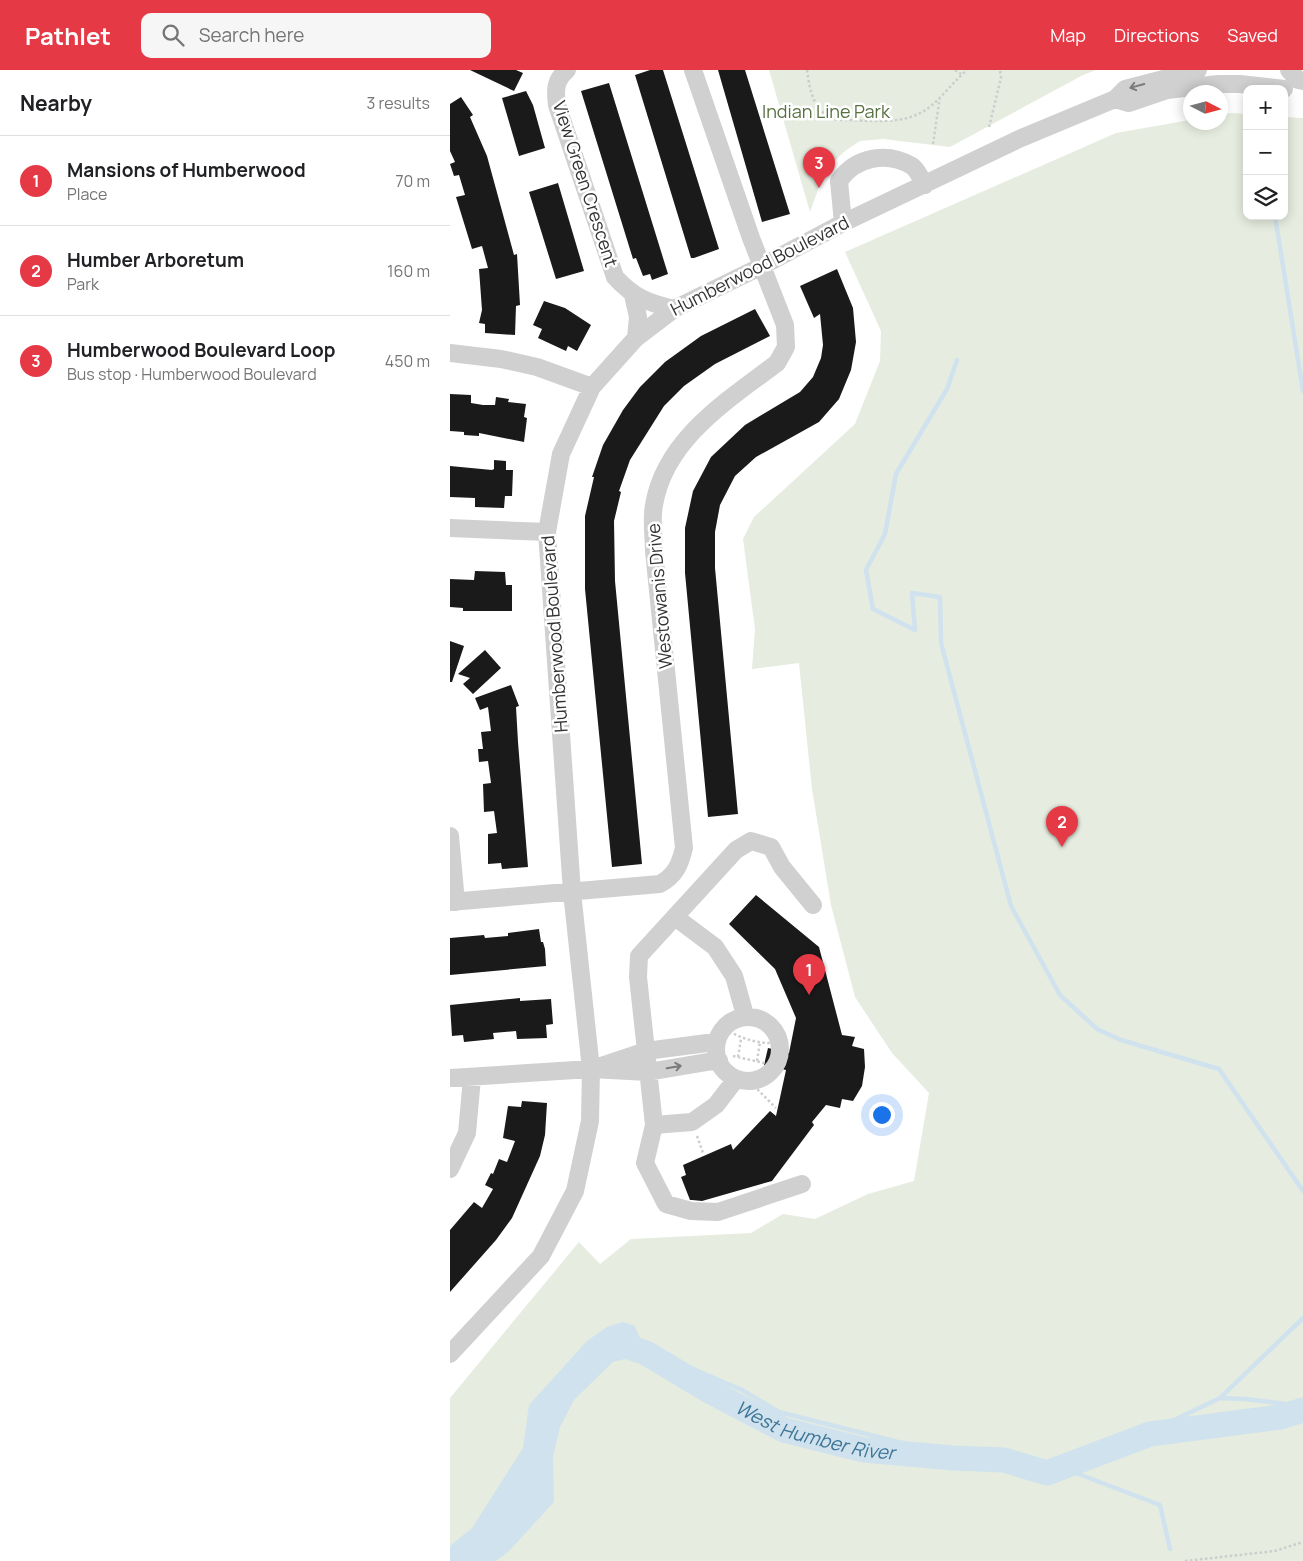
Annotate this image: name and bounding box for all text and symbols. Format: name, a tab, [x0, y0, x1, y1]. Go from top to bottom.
search box	[141, 13, 491, 58]
text: Pathlet	[25, 19, 111, 52]
icon: search	[159, 21, 187, 49]
text: Search here	[199, 22, 304, 48]
text: Map	[1050, 23, 1086, 47]
text: Directions	[1114, 23, 1199, 47]
text: Saved	[1227, 23, 1278, 47]
one-way arrow	[1130, 81, 1146, 91]
north arrow	[1183, 85, 1228, 130]
map controls	[1243, 85, 1288, 220]
button: +	[1243, 85, 1288, 130]
text: Nearby	[20, 89, 92, 117]
text: 3 results	[367, 92, 430, 114]
street label: View Green Crescent	[548, 98, 624, 270]
park label: Indian Line Park	[762, 99, 891, 123]
button: −	[1243, 130, 1288, 175]
pin: 3	[803, 147, 835, 188]
text: Mansions of Humberwood	[67, 157, 306, 183]
text: 1	[32, 170, 40, 192]
text: 70 m	[395, 170, 430, 192]
button: layers	[1243, 175, 1288, 220]
text: Place	[67, 183, 107, 205]
street label: Humberwood Boulevard	[666, 210, 853, 321]
text: Humber Arboretum	[67, 247, 244, 273]
text: 2	[31, 260, 41, 282]
text: 160 m	[387, 260, 430, 282]
text: Park	[67, 273, 99, 295]
text: Humberwood Boulevard Loop	[67, 337, 335, 363]
text: 3	[31, 350, 41, 372]
text: 450 m	[385, 350, 430, 372]
text: Bus stop · Humberwood Boulevard	[67, 363, 317, 385]
street label: Westowanis Drive	[641, 522, 677, 670]
street label: Humberwood Boulevard	[535, 535, 573, 733]
pin: 2	[1046, 806, 1078, 847]
pin: 1	[793, 954, 825, 995]
one-way arrow	[666, 1062, 682, 1072]
your location	[869, 1102, 895, 1128]
water label: West Humber River	[731, 1394, 898, 1466]

